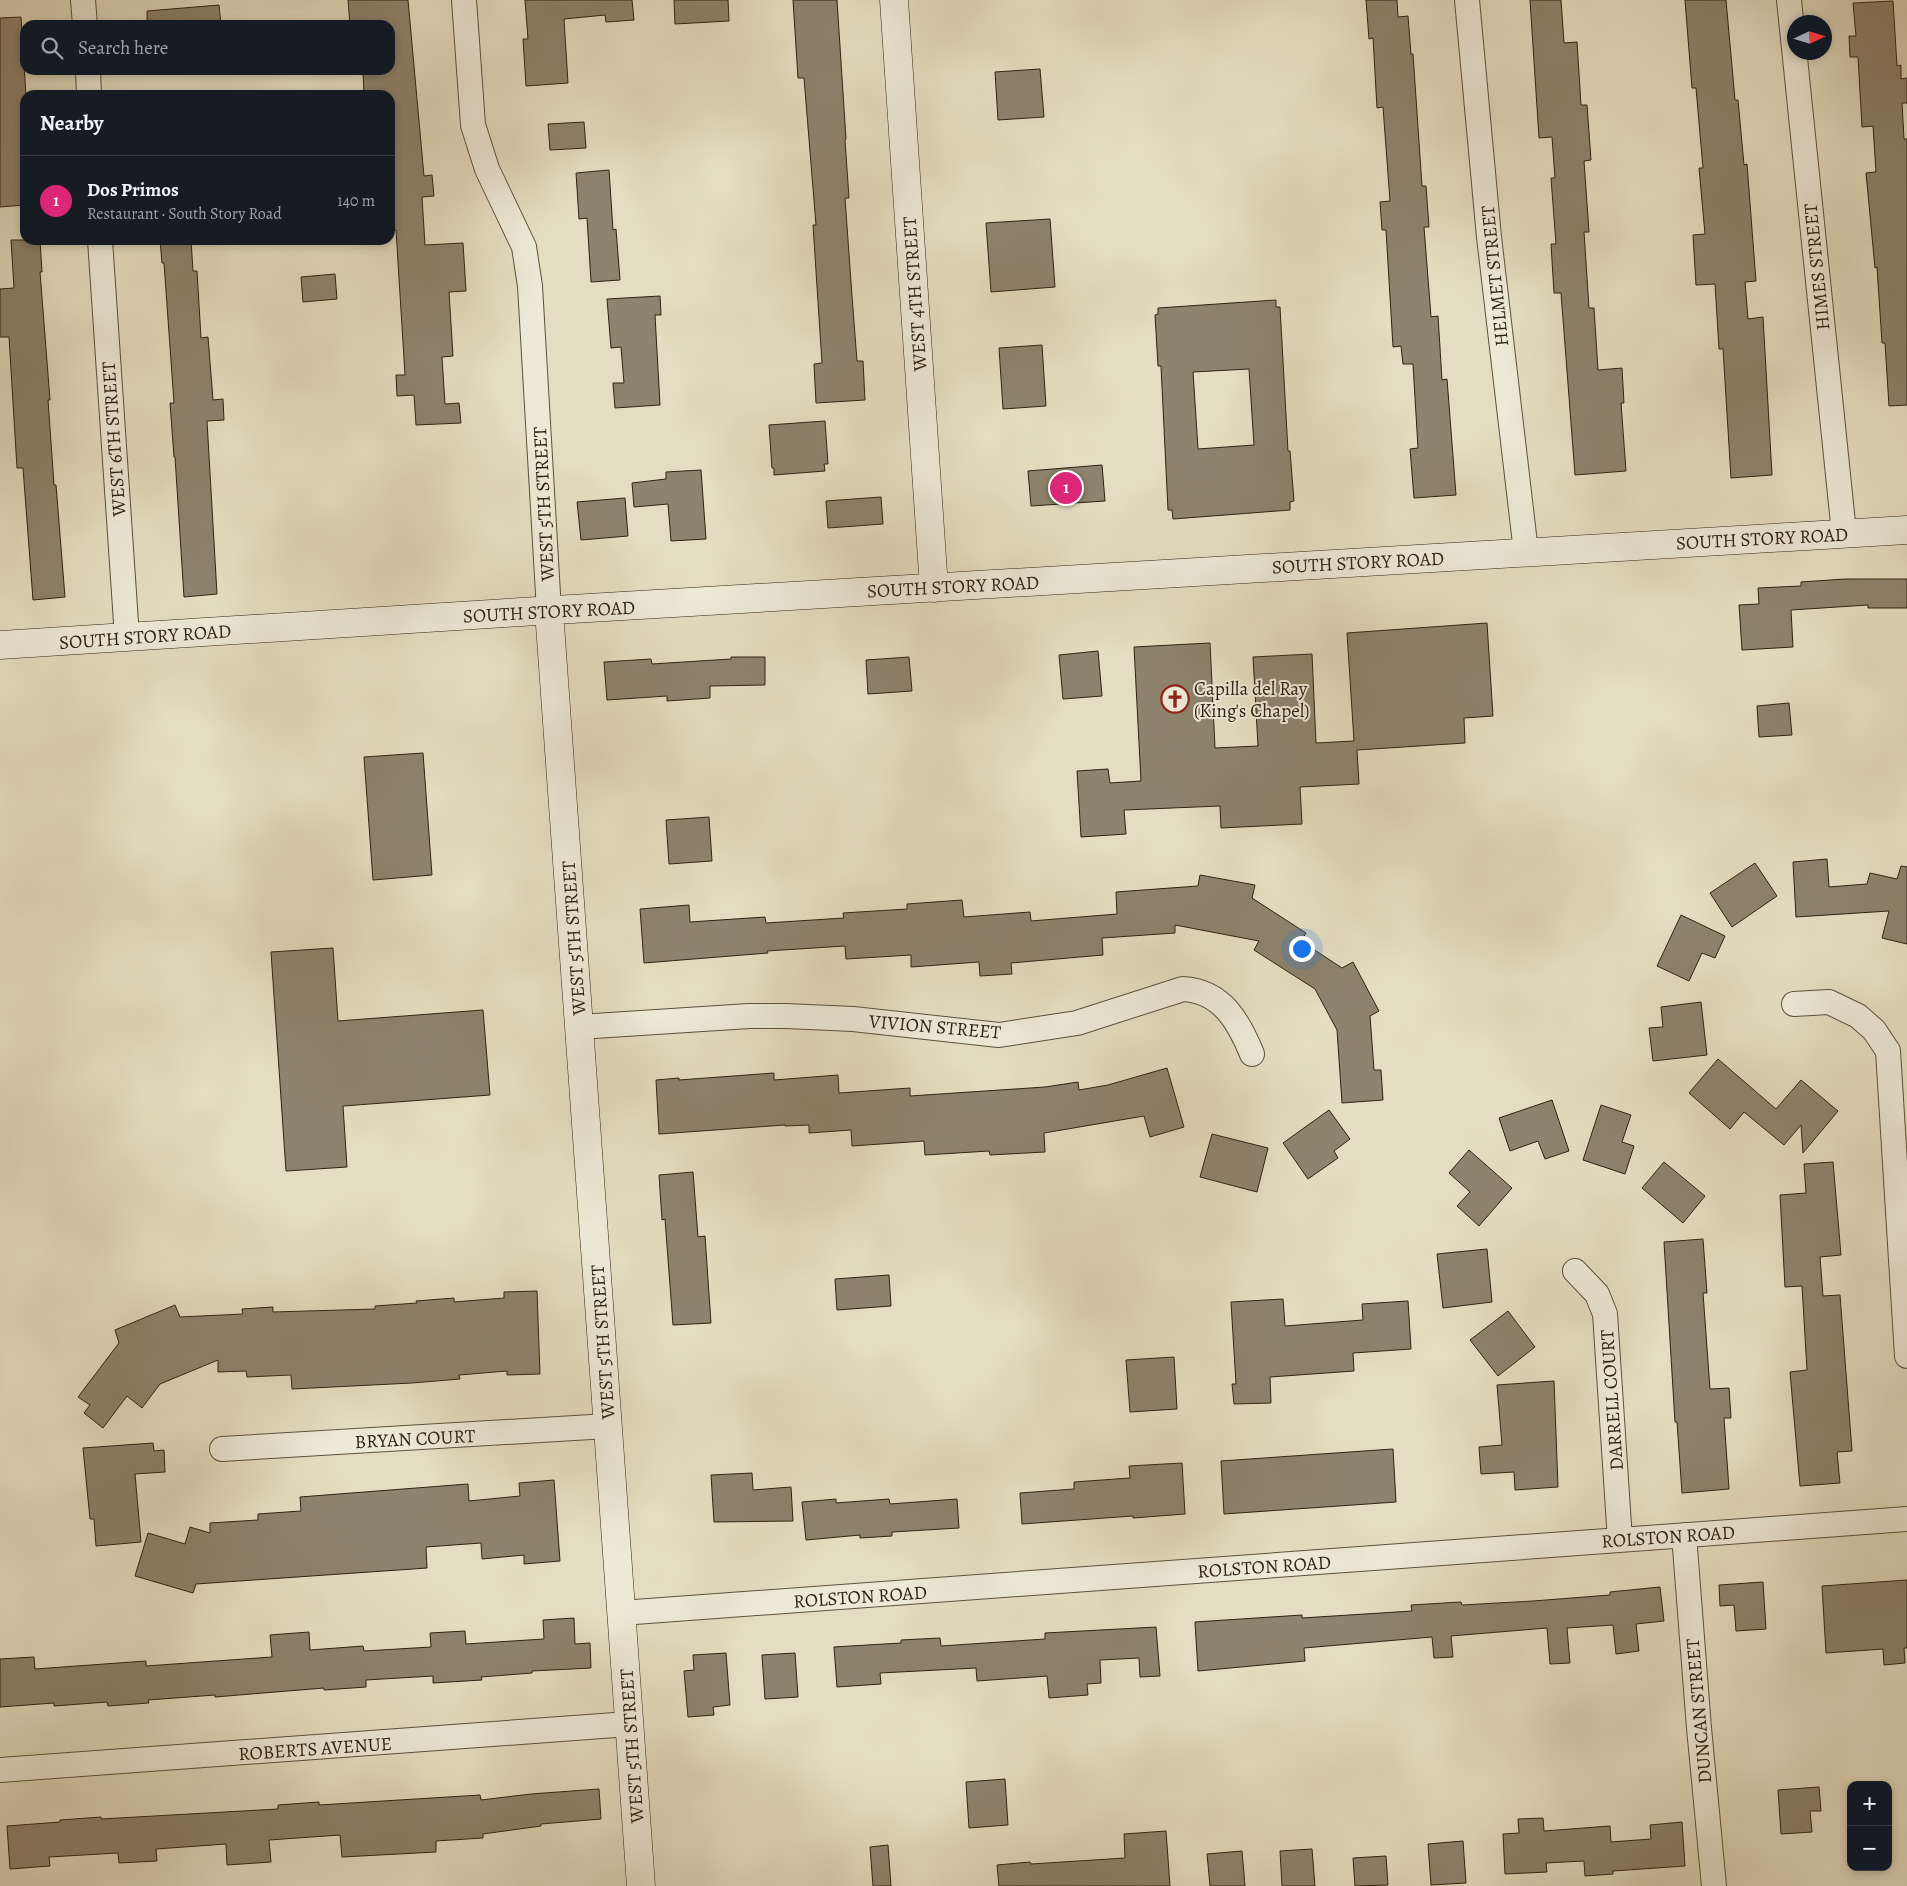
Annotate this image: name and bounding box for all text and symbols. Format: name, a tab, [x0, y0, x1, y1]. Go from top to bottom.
north arrow	[1787, 15, 1832, 60]
search box	[20, 20, 395, 75]
icon: search	[38, 34, 66, 62]
text: Search here	[78, 35, 168, 61]
text: Nearby	[40, 109, 103, 137]
text: Dos Primos	[87, 177, 179, 203]
text: 1	[53, 190, 59, 212]
text: 140 m	[337, 190, 375, 212]
street label: HIMES STREET	[1797, 202, 1837, 332]
text: Restaurant · South Story Road	[87, 203, 282, 225]
street label: HELMET STREET	[1475, 204, 1515, 348]
street label: WEST 4TH STREET	[897, 215, 933, 373]
street label: WEST 6TH STREET	[96, 360, 132, 518]
street label: WEST 5TH STREET	[527, 425, 561, 583]
pin: 1	[1050, 469, 1082, 507]
street label: SOUTH STORY ROAD	[1675, 522, 1849, 556]
street label: SOUTH STORY ROAD	[1271, 546, 1445, 580]
street label: SOUTH STORY ROAD	[866, 570, 1040, 604]
street label: SOUTH STORY ROAD	[462, 595, 636, 629]
street label: SOUTH STORY ROAD	[58, 618, 232, 656]
place label: Capilla del Ray (King's Chapel)	[1194, 676, 1310, 724]
church icon: Capilla del Ray (King's Chapel)	[1160, 684, 1190, 714]
street label: WEST 5TH STREET	[556, 859, 592, 1017]
your location	[1289, 936, 1315, 962]
street label: VIVION STREET	[867, 1008, 1003, 1046]
street label: WEST 5TH STREET	[585, 1263, 621, 1421]
street label: DARRELL COURT	[1594, 1328, 1630, 1471]
street label: BRYAN COURT	[354, 1423, 477, 1455]
street label: ROLSTON ROAD	[1600, 1519, 1736, 1555]
street label: ROLSTON ROAD	[1196, 1549, 1332, 1585]
street label: ROLSTON ROAD	[792, 1579, 928, 1615]
street label: DUNCAN STREET	[1680, 1637, 1718, 1784]
street label: WEST 5TH STREET	[614, 1667, 650, 1825]
street label: ROBERTS AVENUE	[237, 1731, 393, 1767]
map controls	[1847, 1781, 1892, 1871]
button: +	[1847, 1781, 1892, 1826]
button: −	[1847, 1826, 1892, 1871]

